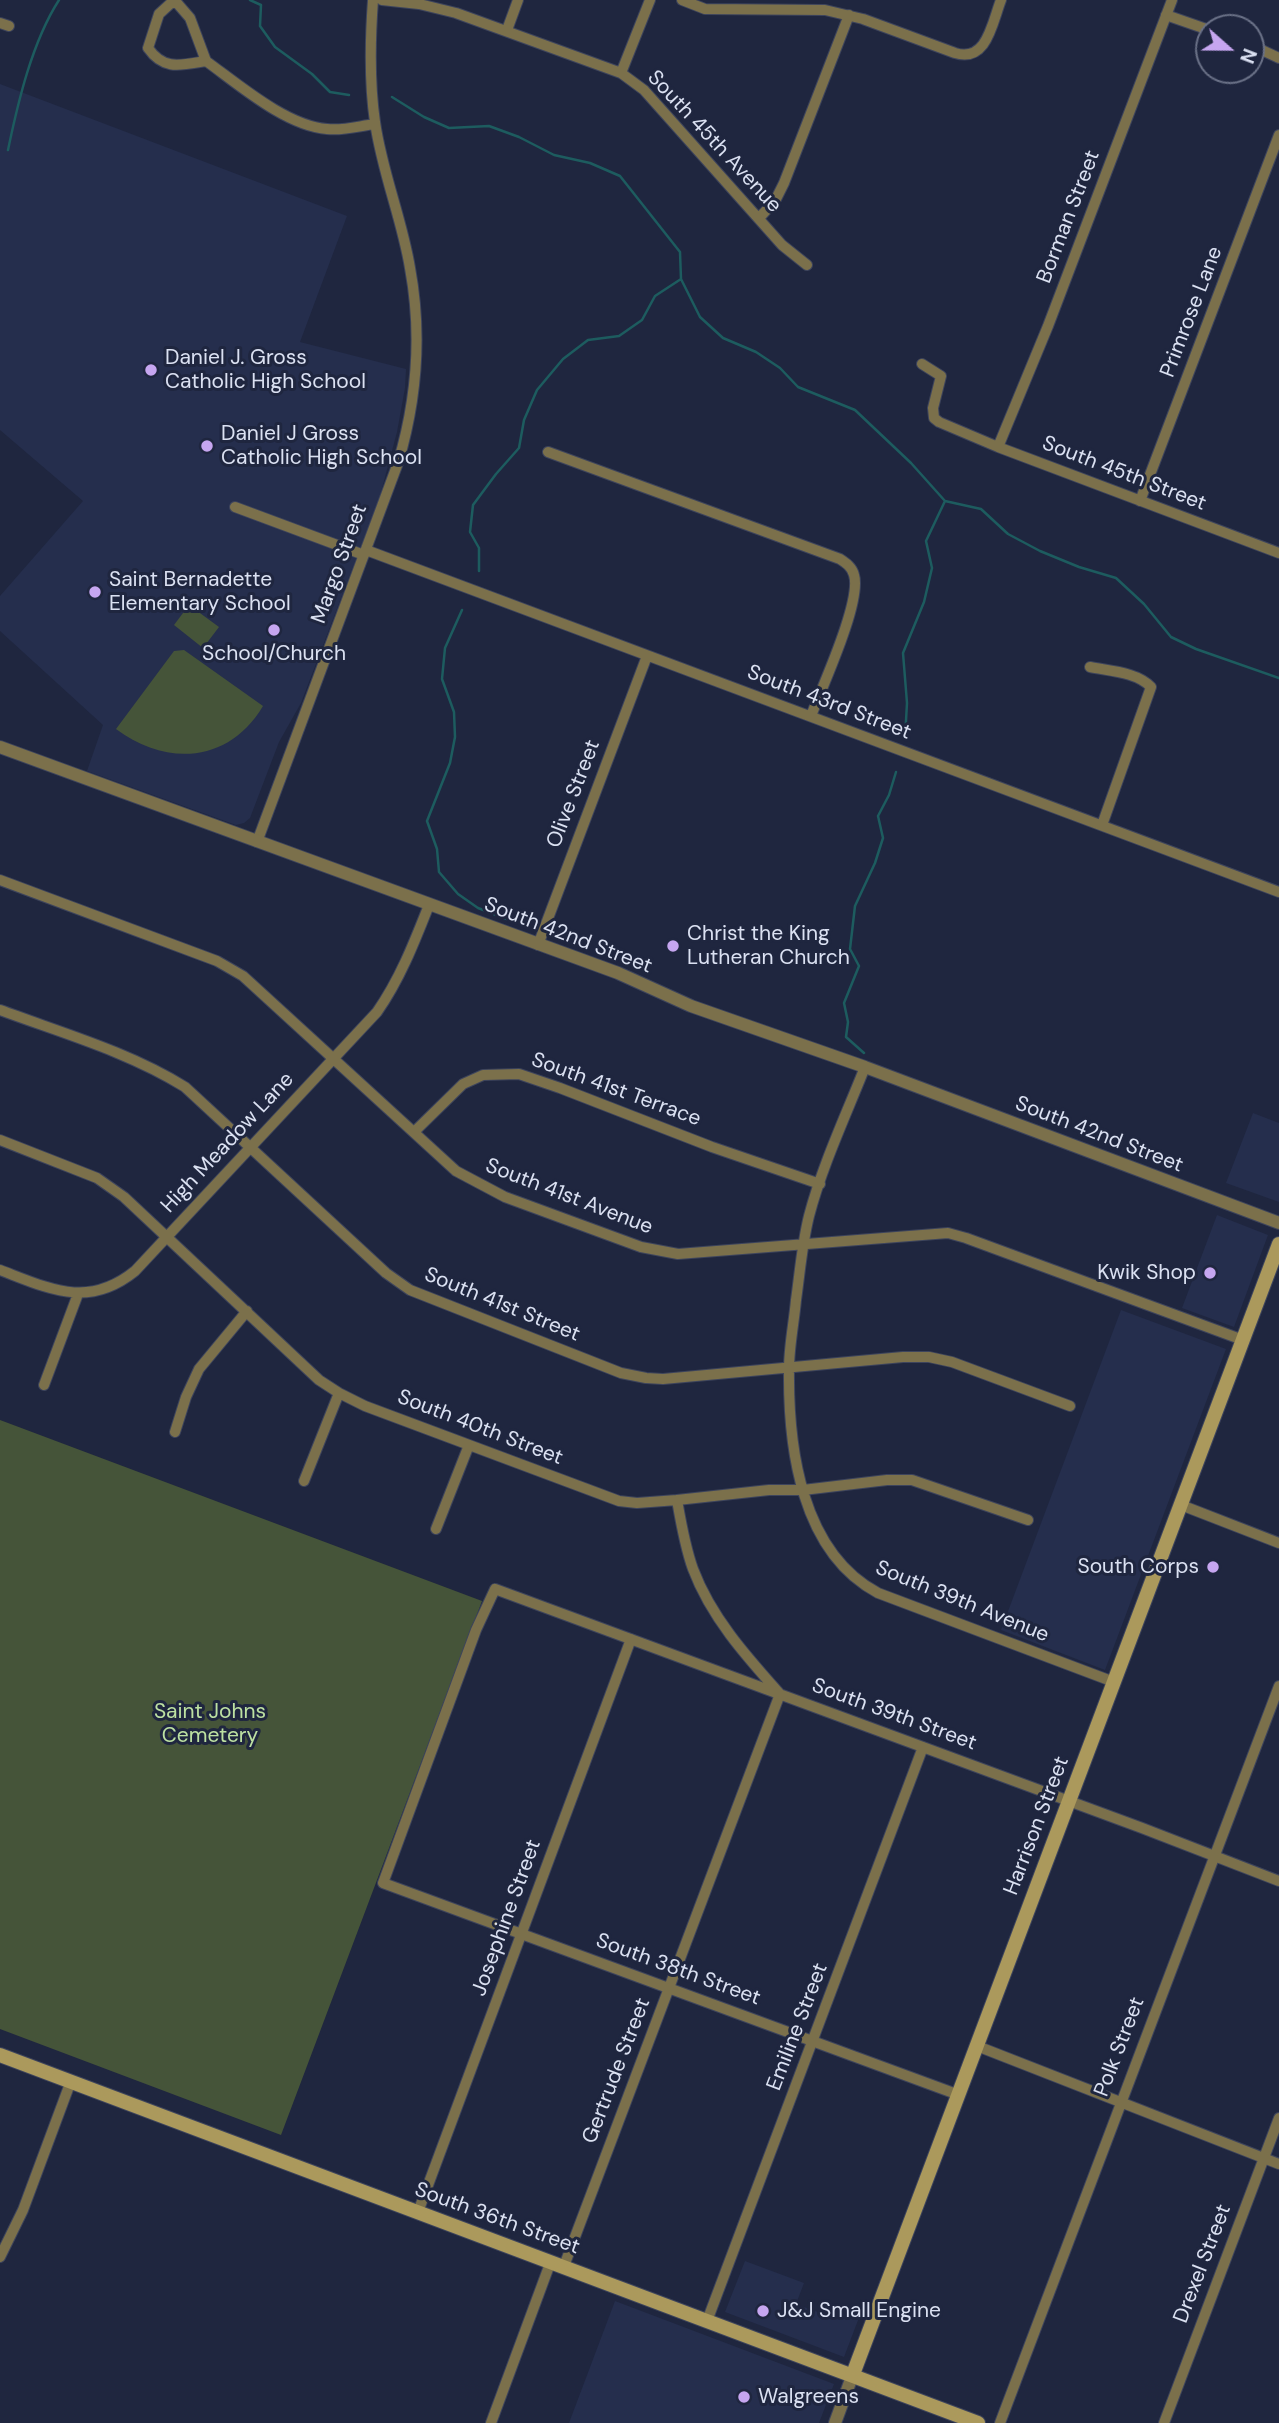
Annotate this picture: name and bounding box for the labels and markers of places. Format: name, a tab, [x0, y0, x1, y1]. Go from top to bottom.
place label: Daniel J. Gross Catholic High School	[165, 345, 366, 395]
marker: Daniel J. Gross Catholic High School	[143, 362, 159, 378]
place label: Daniel J Gross Catholic High School	[221, 421, 422, 471]
marker: Daniel J Gross Catholic High School	[199, 438, 215, 454]
place label: Saint Bernadette Elementary School	[109, 567, 291, 617]
marker: Saint Bernadette Elementary School	[87, 584, 103, 600]
marker: School/Church	[266, 622, 282, 638]
place label: School/Church	[202, 641, 346, 667]
place label: Christ the King Lutheran Church	[687, 921, 850, 971]
marker: Christ the King Lutheran Church	[665, 938, 681, 954]
place label: Kwik Shop	[1097, 1260, 1196, 1286]
marker: Kwik Shop	[1202, 1265, 1218, 1281]
place label: South Corps	[1077, 1554, 1199, 1580]
marker: South Corps	[1205, 1559, 1221, 1575]
place label: J&J Small Engine	[777, 2298, 941, 2324]
marker: J&J Small Engine	[755, 2303, 771, 2319]
place label: Walgreens	[758, 2384, 859, 2410]
marker: Walgreens	[736, 2389, 752, 2405]

